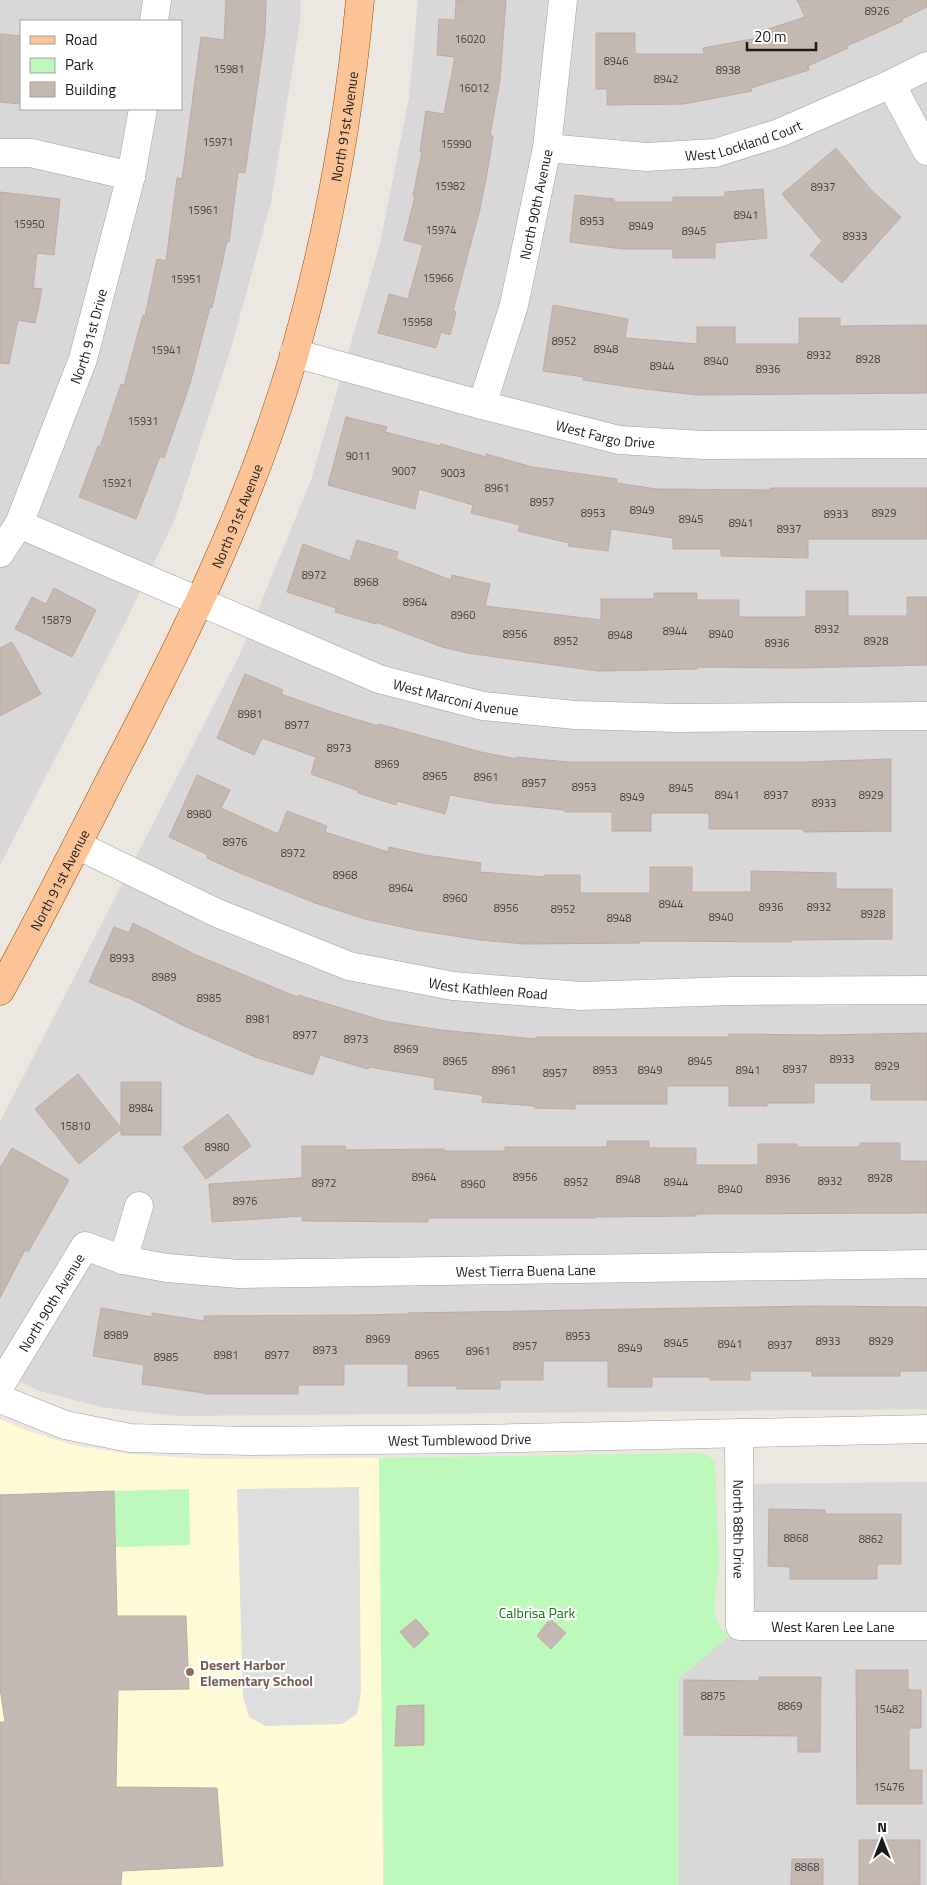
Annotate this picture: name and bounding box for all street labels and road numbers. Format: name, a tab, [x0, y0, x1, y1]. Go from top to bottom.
street label: North 91st Avenue	[325, 70, 363, 183]
street label: West Lockland Court	[684, 114, 805, 165]
street label: North 90th Avenue	[513, 147, 557, 261]
street label: North 91st Drive	[64, 286, 112, 387]
street label: West Fargo Drive	[554, 414, 655, 453]
street label: North 91st Avenue	[205, 461, 267, 571]
street label: West Marconi Avenue	[391, 673, 520, 720]
street label: North 91st Avenue	[24, 825, 94, 934]
street label: West Kathleen Road	[427, 971, 548, 1004]
street label: North 90th Avenue	[13, 1249, 89, 1356]
street label: West Tierra Buena Lane	[455, 1258, 596, 1281]
street label: West Tumblewood Drive	[388, 1427, 531, 1450]
street label: North 88th Drive	[729, 1479, 750, 1579]
street label: West Karen Lee Lane	[771, 1616, 895, 1637]

